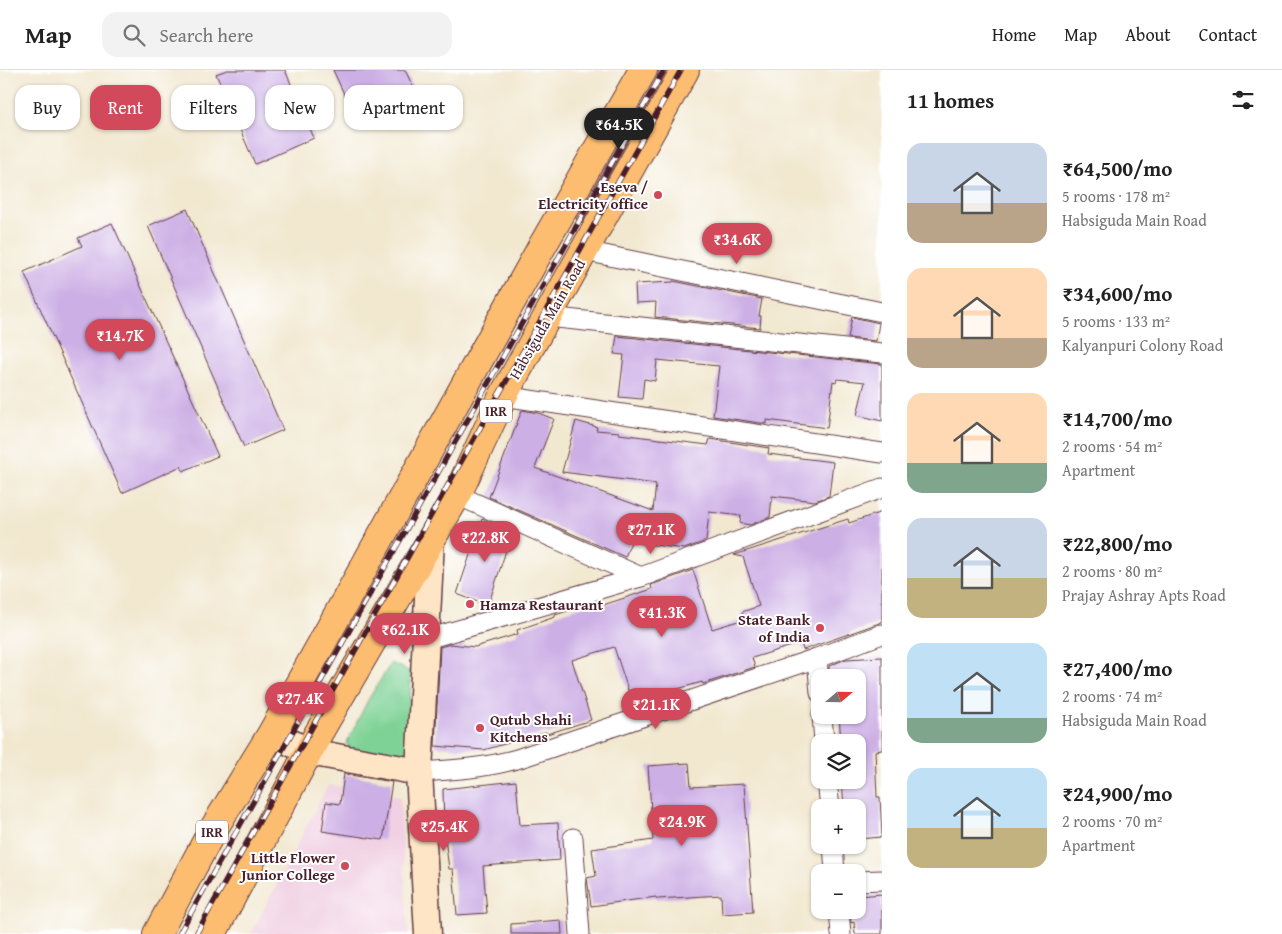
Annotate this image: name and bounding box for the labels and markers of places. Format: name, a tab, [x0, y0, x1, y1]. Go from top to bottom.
pin: ₹64.5K	[578, 108, 660, 150]
place label: Eseva / Electricity office	[538, 176, 648, 214]
marker: Eseva / Electricity office	[652, 189, 664, 201]
pin: ₹34.6K	[696, 222, 778, 265]
pin: ₹14.7K	[79, 318, 161, 361]
pin: ₹27.1K	[610, 512, 692, 555]
pin: ₹22.8K	[444, 520, 526, 563]
place label: Hamza Restaurant	[480, 594, 603, 615]
pin: ₹41.3K	[621, 596, 703, 638]
marker: Hamza Restaurant	[464, 598, 476, 610]
place label: State Bank of India	[738, 609, 810, 647]
pin: ₹62.1K	[364, 612, 446, 655]
marker: State Bank of India	[814, 622, 826, 634]
pin: ₹27.4K	[259, 682, 341, 724]
pin: ₹21.1K	[615, 688, 697, 730]
place label: Qutub Shahi Kitchens	[490, 709, 572, 747]
marker: Qutub Shahi Kitchens	[474, 722, 486, 734]
pin: ₹24.9K	[641, 804, 723, 847]
pin: ₹25.4K	[403, 810, 485, 852]
place label: Little Flower Junior College	[238, 847, 335, 885]
marker: Little Flower Junior College	[339, 860, 351, 872]

